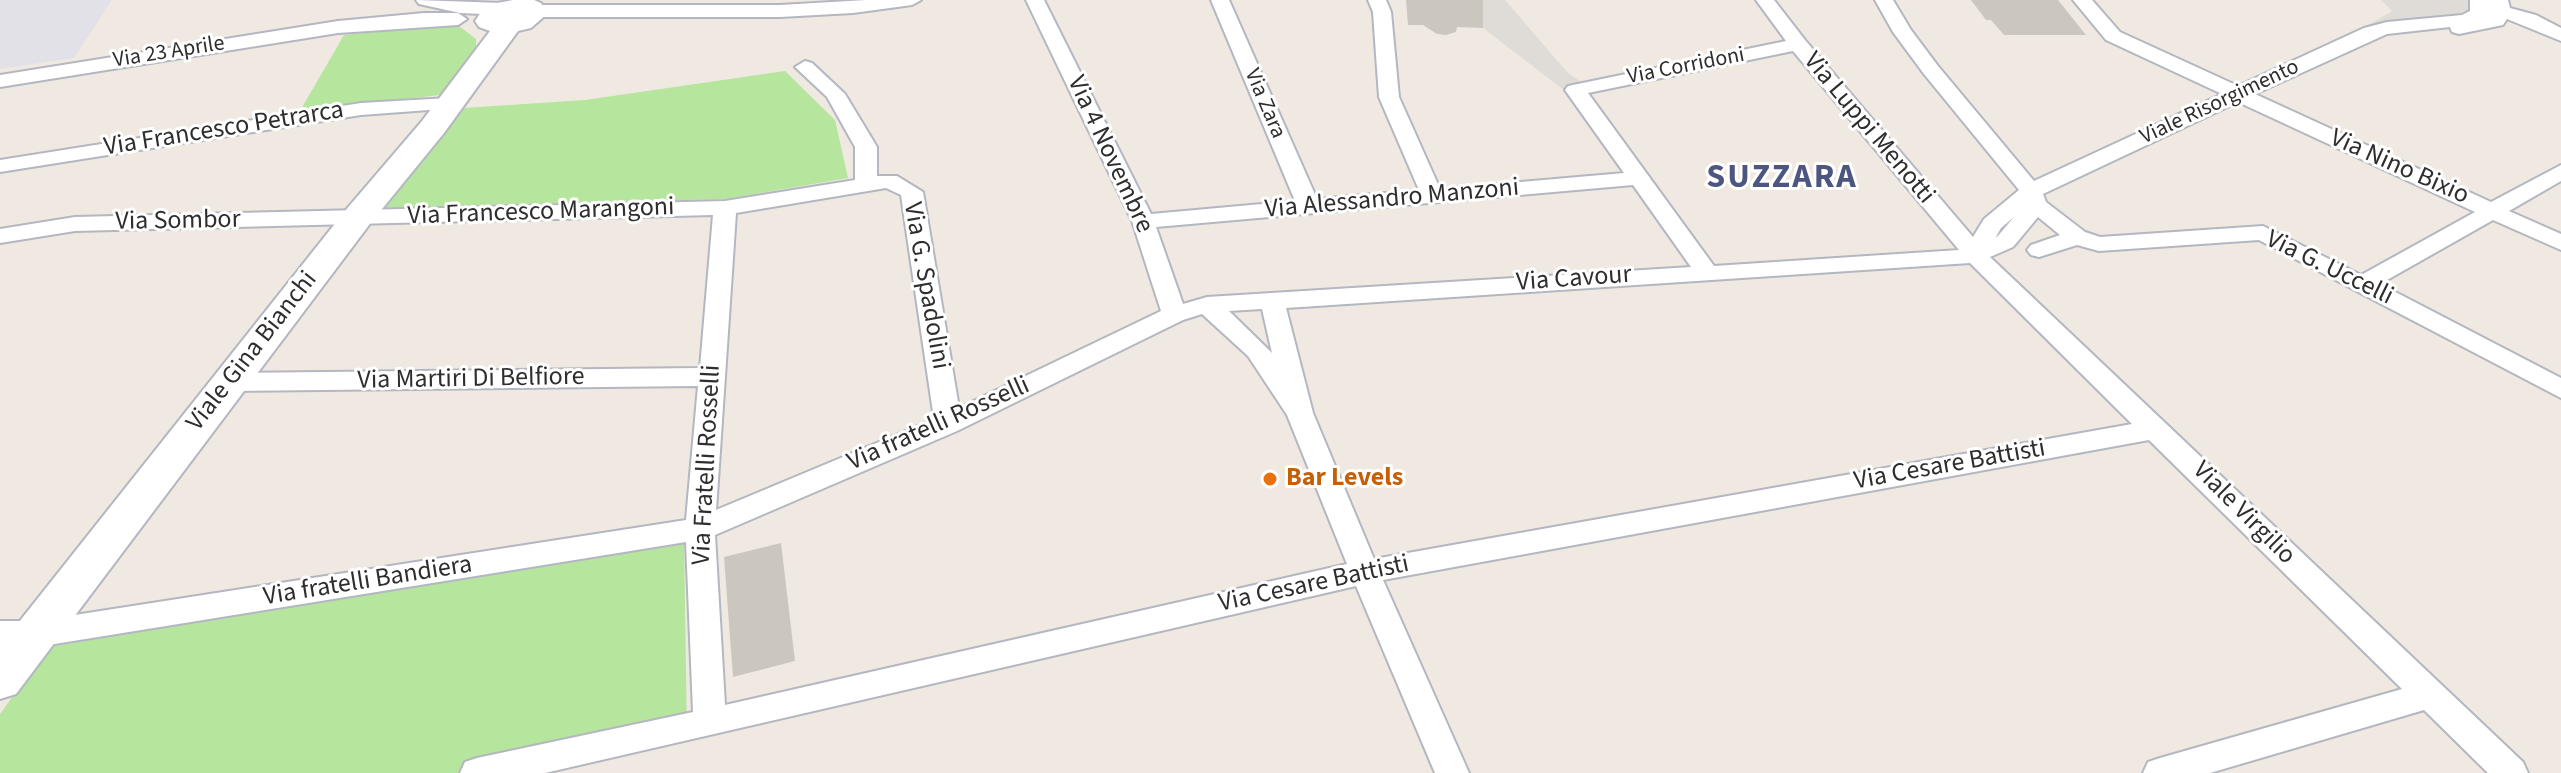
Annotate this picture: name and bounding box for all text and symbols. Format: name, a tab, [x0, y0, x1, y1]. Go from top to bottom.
street label: Via 23 Aprile	[112, 31, 226, 75]
street label: Via Corridoni	[1625, 43, 1747, 91]
street label: Via Luppi Menotti	[1796, 47, 1940, 211]
street label: Viale Risorgimento	[2136, 55, 2304, 151]
street label: Via Zara	[1238, 65, 1290, 143]
street label: Via 4 Novembre	[1059, 72, 1159, 238]
street label: Via Francesco Petrarca	[102, 96, 346, 164]
street label: Via Nino Bixio	[2325, 124, 2473, 212]
district label: SUZZARA	[1706, 160, 1858, 200]
street label: Via Alessandro Manzoni	[1264, 173, 1520, 227]
street label: Via Francesco Marangoni	[407, 193, 675, 233]
street label: Via G. Spadolini	[895, 200, 955, 372]
street label: Via Sombor	[115, 205, 241, 239]
street label: Via G. Uccelli	[2260, 225, 2398, 313]
street label: Via Cavour	[1515, 260, 1633, 300]
street label: Viale Gina Bianchi	[181, 266, 325, 438]
street label: Via Martiri Di Belfiore	[357, 362, 585, 398]
street label: Via Fratelli Rosselli	[687, 364, 729, 566]
street label: Via fratelli Rosselli	[843, 371, 1035, 479]
street label: Via Cesare Battisti	[1852, 434, 2048, 498]
street label: Viale Virgilio	[2185, 456, 2301, 572]
place label: Bar Levels	[1286, 463, 1403, 495]
marker: Bar Levels	[1261, 470, 1279, 488]
street label: Via fratelli Bandiera	[261, 550, 475, 614]
street label: Via Cesare Battisti	[1216, 550, 1412, 620]

